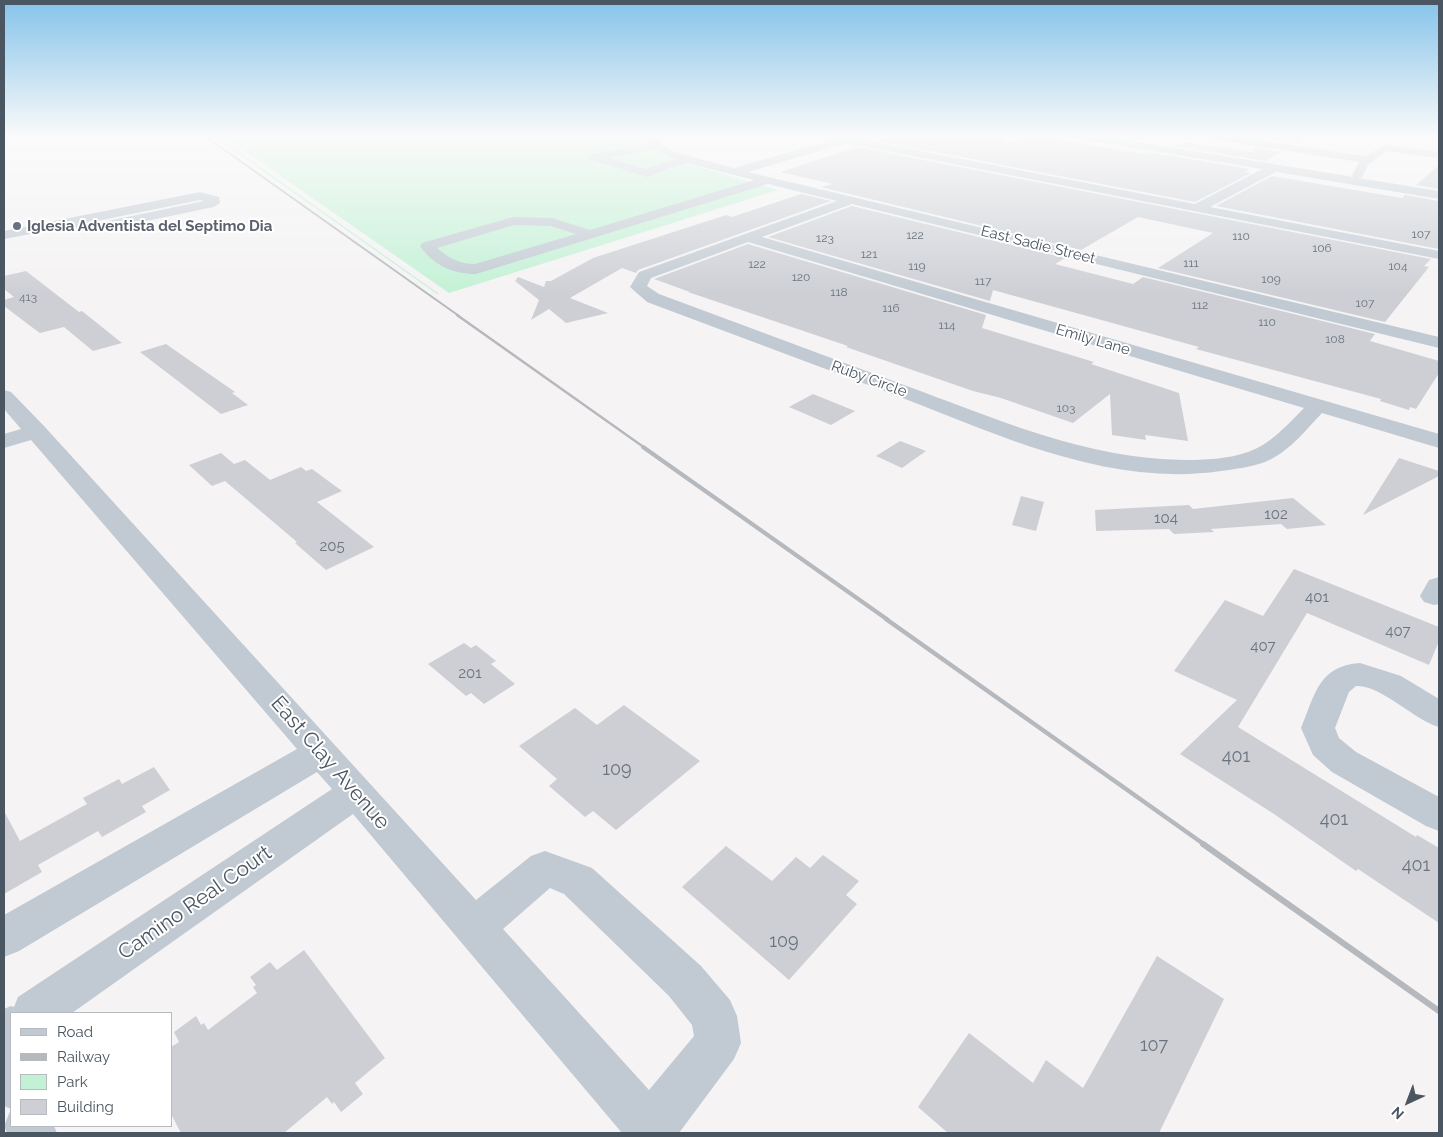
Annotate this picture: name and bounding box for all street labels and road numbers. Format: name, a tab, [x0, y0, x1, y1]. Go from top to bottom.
street label: East Sadie Street	[979, 222, 1097, 268]
street label: Emily Lane	[1054, 321, 1132, 359]
street label: Ruby Circle	[829, 357, 909, 401]
street label: East Clay Avenue	[265, 691, 395, 835]
street label: Camino Real Court	[113, 841, 277, 965]

